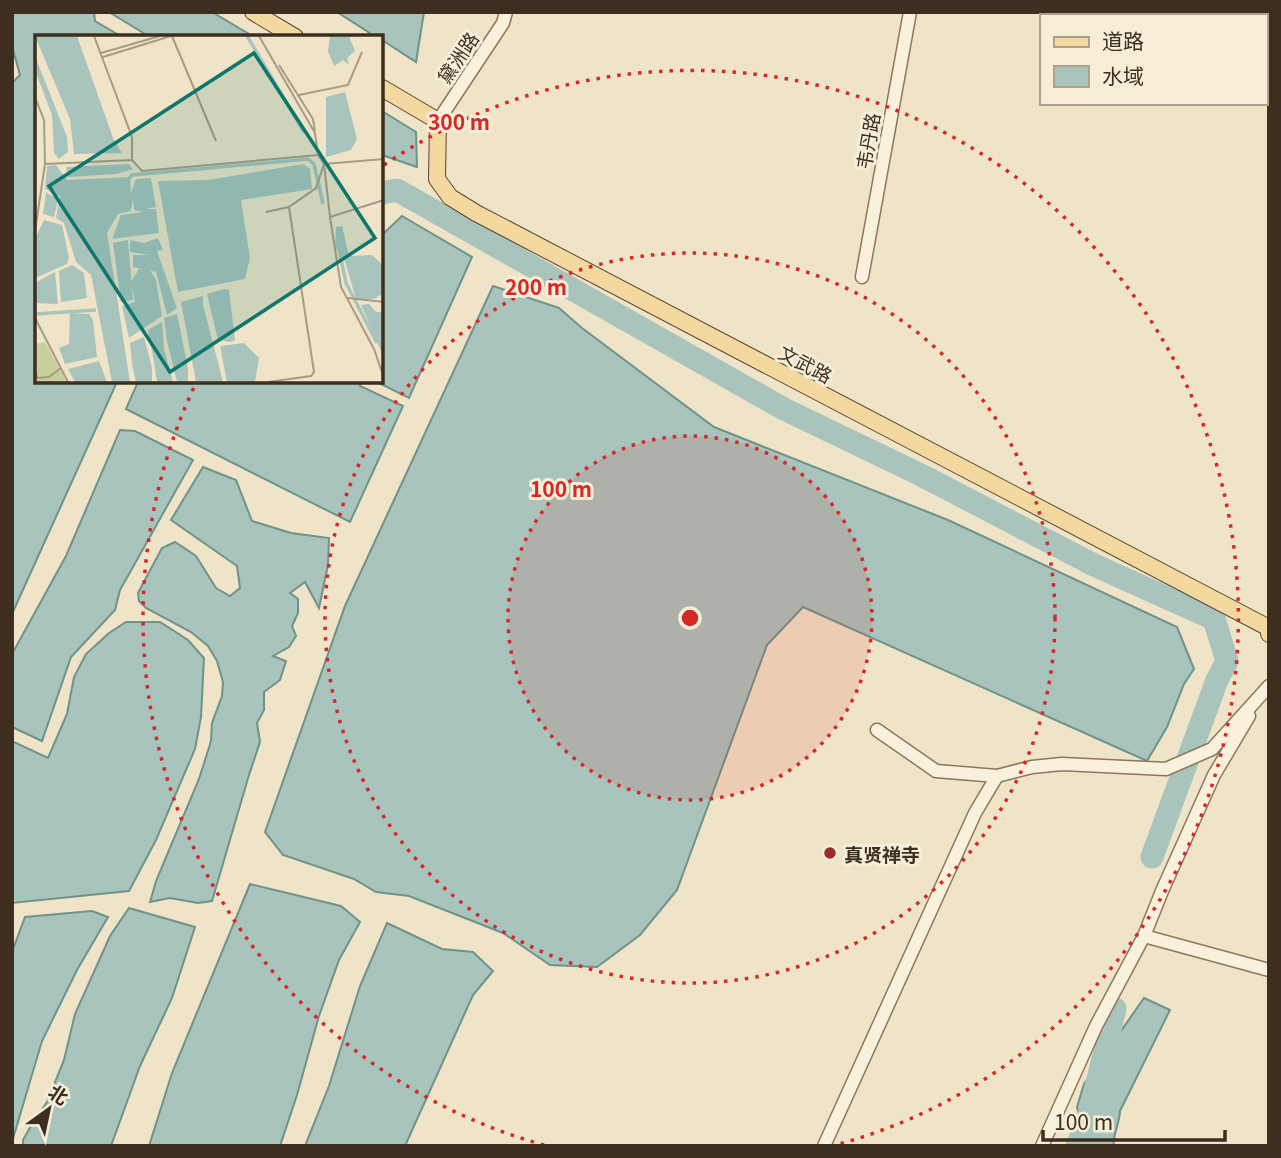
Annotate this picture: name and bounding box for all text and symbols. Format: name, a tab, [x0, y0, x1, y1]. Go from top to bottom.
legend	[1040, 14, 1267, 105]
text: 道路	[1102, 25, 1144, 55]
street label: 黛洲路	[430, 26, 484, 88]
inset map	[35, 35, 383, 383]
text: 水域	[1102, 60, 1144, 90]
text: 300 m	[428, 106, 490, 136]
street label: 韦丹路	[849, 111, 885, 171]
text: 200 m	[505, 271, 567, 301]
street label: 文武路	[774, 338, 838, 388]
text: 100 m	[530, 473, 592, 503]
centre of rings	[678, 606, 702, 630]
place label: 真贤禅寺	[844, 840, 920, 867]
marker: 真贤禅寺	[822, 845, 838, 861]
north arrow	[14, 1074, 84, 1144]
text: 北	[44, 1077, 74, 1110]
scale bar	[1043, 1098, 1225, 1142]
text: 100 m	[1054, 1106, 1113, 1136]

